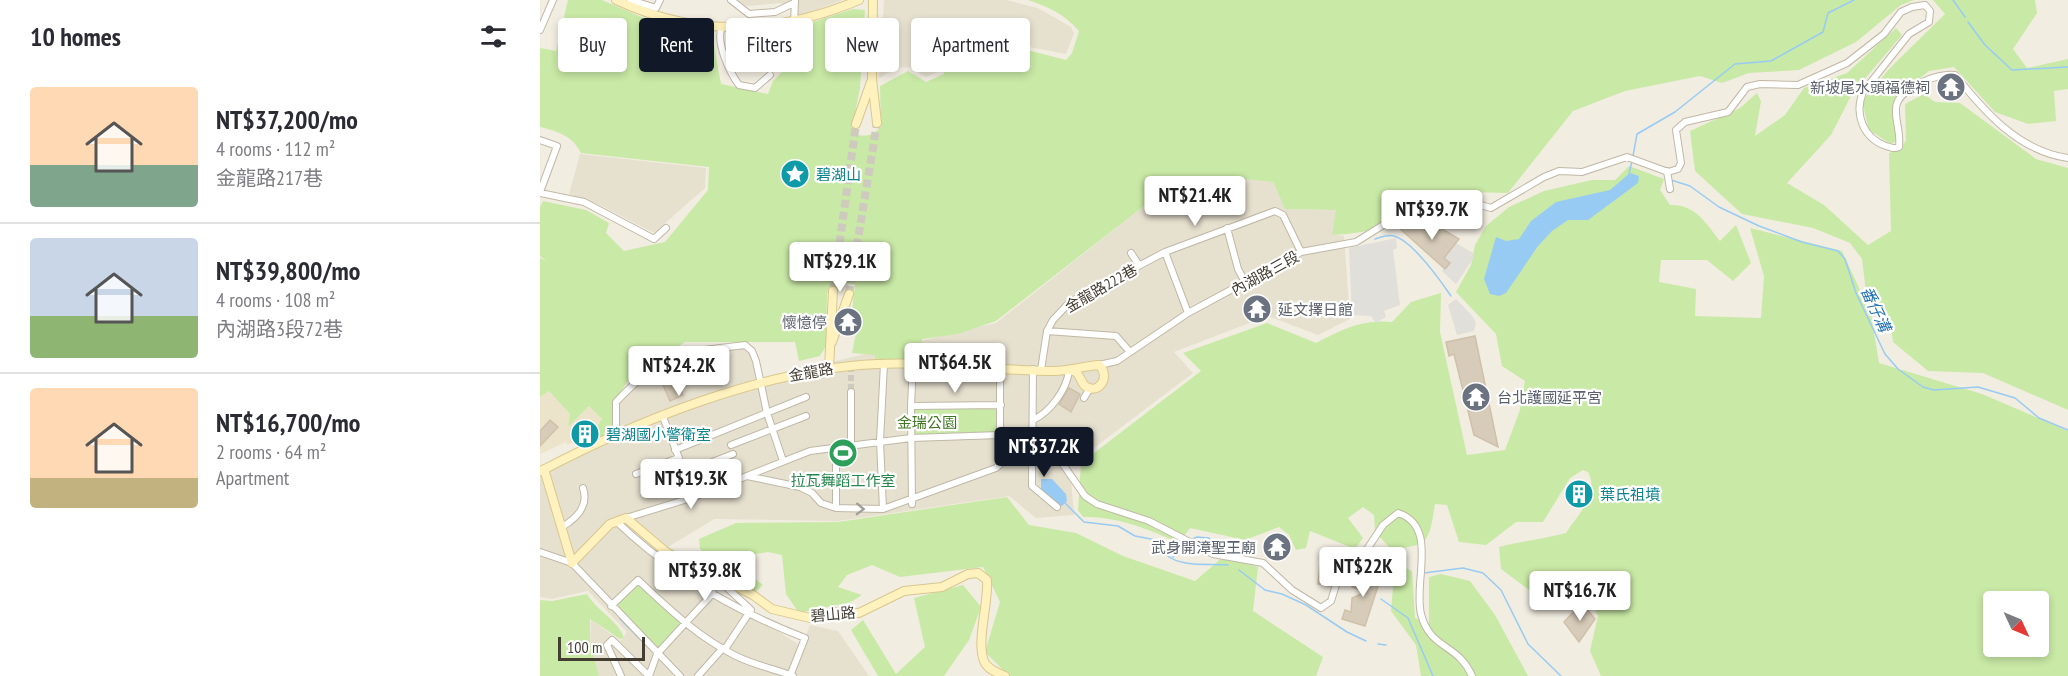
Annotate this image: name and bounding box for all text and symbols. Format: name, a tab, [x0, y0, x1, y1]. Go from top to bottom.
chip: Buy	[558, 18, 627, 72]
chip: Rent	[639, 18, 714, 72]
chip: Filters	[726, 18, 813, 72]
chip: New	[825, 18, 899, 72]
chip: Apartment	[911, 18, 1030, 72]
text: 10 homes	[30, 20, 121, 53]
icon: filters	[477, 20, 510, 53]
temple icon: 新坡尾水頭福德祠	[1935, 71, 1967, 103]
place label: 新坡尾水頭福德祠	[1810, 78, 1930, 97]
text: NT$37,200/mo	[216, 103, 358, 136]
icon: home	[78, 111, 150, 183]
text: 4 rooms · 112 m²	[216, 136, 335, 162]
place icon: 碧湖山	[779, 158, 811, 190]
text: 金龍路217巷	[216, 165, 323, 191]
place label: 碧湖山	[816, 165, 861, 184]
pin: NT$21.4K	[1133, 176, 1257, 227]
text: NT$21.4K	[1158, 182, 1232, 208]
pin: NT$39.7K	[1370, 190, 1494, 241]
text: NT$39.7K	[1395, 196, 1469, 222]
pin: NT$29.1K	[778, 242, 902, 293]
street label: 內湖路三段	[1228, 247, 1302, 299]
text: NT$29.1K	[803, 248, 877, 274]
text: NT$39,800/mo	[216, 254, 360, 287]
street label: 金龍路222巷	[1061, 260, 1141, 316]
icon: home	[78, 262, 150, 334]
water label: 番仔溝	[1857, 283, 1896, 337]
text: 4 rooms · 108 m²	[216, 287, 335, 313]
temple icon: 延文擇日館	[1241, 293, 1273, 325]
place label: 延文擇日館	[1278, 300, 1353, 319]
temple icon: 懷憶停	[832, 306, 864, 338]
place label: 懷憶停	[782, 313, 827, 332]
text: 內湖路3段72巷	[216, 316, 343, 342]
pin: NT$64.5K	[893, 343, 1017, 394]
pin: NT$24.2K	[617, 346, 741, 397]
text: NT$64.5K	[918, 349, 992, 375]
text: NT$24.2K	[642, 352, 716, 378]
street label: 金龍路	[787, 359, 835, 385]
temple icon: 台北護國延平宮	[1460, 381, 1492, 413]
place label: 台北護國延平宮	[1497, 388, 1602, 407]
text: NT$16,700/mo	[216, 406, 360, 439]
icon: home	[78, 412, 150, 484]
park label: 金瑞公園	[897, 413, 957, 432]
building icon: 碧湖國小警衛室	[569, 418, 601, 450]
place label: 碧湖國小警衛室	[606, 425, 711, 444]
pin: NT$37.2K	[982, 427, 1106, 478]
text: NT$37.2K	[1008, 433, 1080, 459]
sports icon: 拉瓦舞蹈工作室	[827, 437, 859, 469]
text: 2 rooms · 64 m²	[216, 439, 326, 465]
pin: NT$19.3K	[629, 459, 753, 510]
text: Apartment	[216, 465, 289, 491]
text: NT$19.3K	[654, 465, 728, 491]
place label: 拉瓦舞蹈工作室	[790, 471, 896, 490]
building icon: 葉氏祖墳	[1563, 478, 1595, 510]
place label: 葉氏祖墳	[1600, 485, 1660, 504]
one-way arrow	[856, 503, 865, 516]
temple icon: 武身開漳聖王廟	[1261, 531, 1293, 563]
place label: 武身開漳聖王廟	[1151, 538, 1256, 557]
pin: NT$22K	[1314, 547, 1412, 598]
pin: NT$39.8K	[643, 551, 767, 602]
text: NT$22K	[1333, 553, 1393, 579]
text: NT$39.8K	[668, 557, 742, 583]
pin: NT$16.7K	[1518, 571, 1642, 622]
text: NT$16.7K	[1543, 577, 1617, 603]
north arrow	[1983, 591, 2049, 657]
map controls	[1983, 591, 2049, 657]
street label: 碧山路	[810, 603, 856, 625]
scale bar	[558, 634, 645, 662]
text: 100 m	[567, 637, 602, 657]

